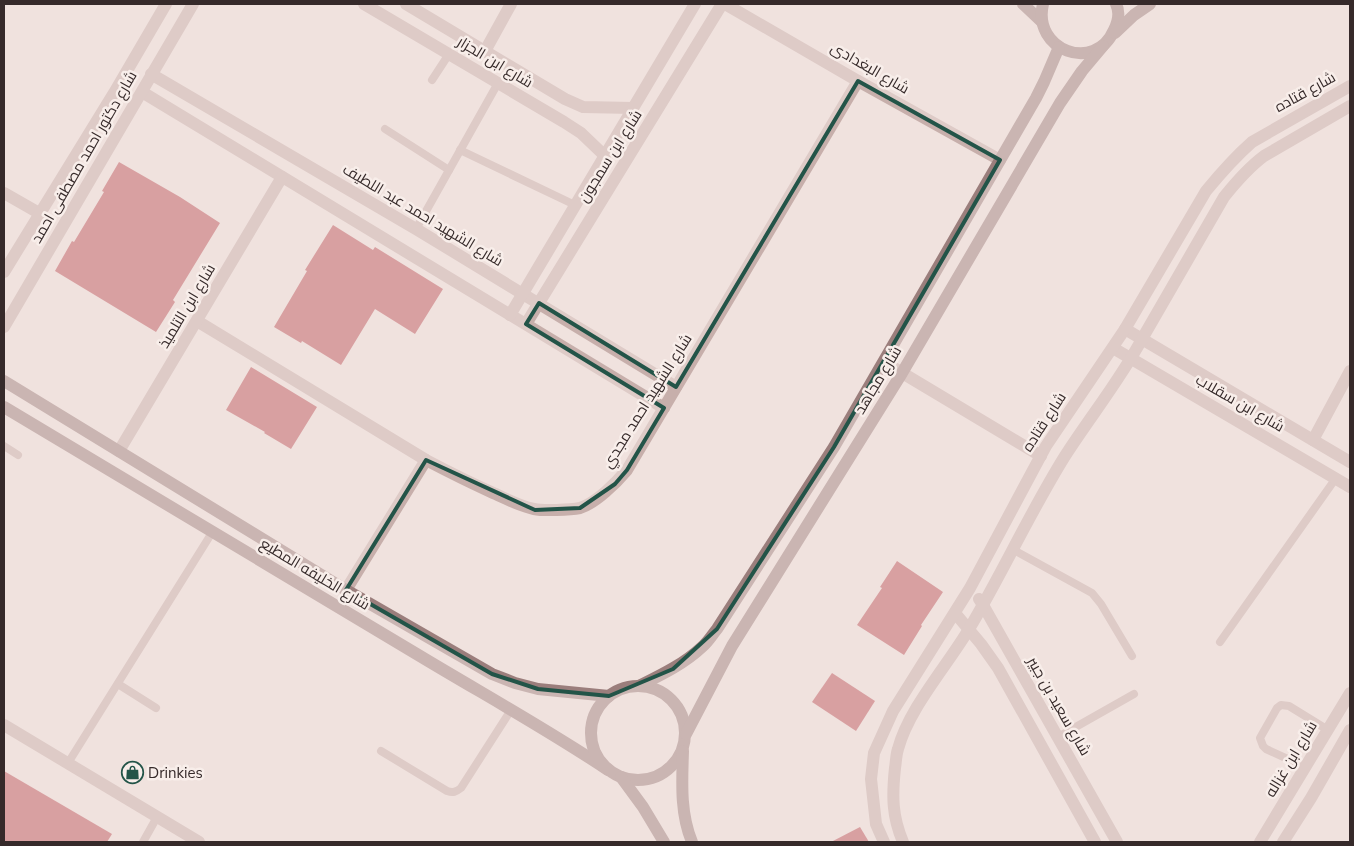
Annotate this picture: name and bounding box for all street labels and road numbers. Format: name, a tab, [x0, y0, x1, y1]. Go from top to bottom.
street label: شارع ابن الجزار	[452, 31, 537, 93]
street label: شارع البغدادى	[826, 37, 913, 99]
street label: شارع دكتور احمد مصطفى احمد	[26, 67, 142, 247]
street label: شارع قتاده	[1271, 67, 1340, 118]
street label: شارع ابن سمجون	[574, 106, 647, 207]
street label: شارع الشهيد احمد عبد اللطيف	[339, 159, 507, 272]
street label: شارع ابن التلميذ	[154, 260, 221, 352]
street label: شارع الشهيد احمد مجدي	[598, 330, 698, 473]
street label: شارع مجاهد	[850, 342, 907, 418]
street label: شارع ابن سقلاب	[1192, 370, 1288, 437]
street label: شارع قتاده	[1017, 389, 1071, 456]
street label: شارع الخليفه المطيع	[256, 533, 374, 616]
street label: شارع سعيد بن جبير	[1021, 652, 1095, 760]
street label: شارع ابن غزاله	[1260, 717, 1322, 801]

